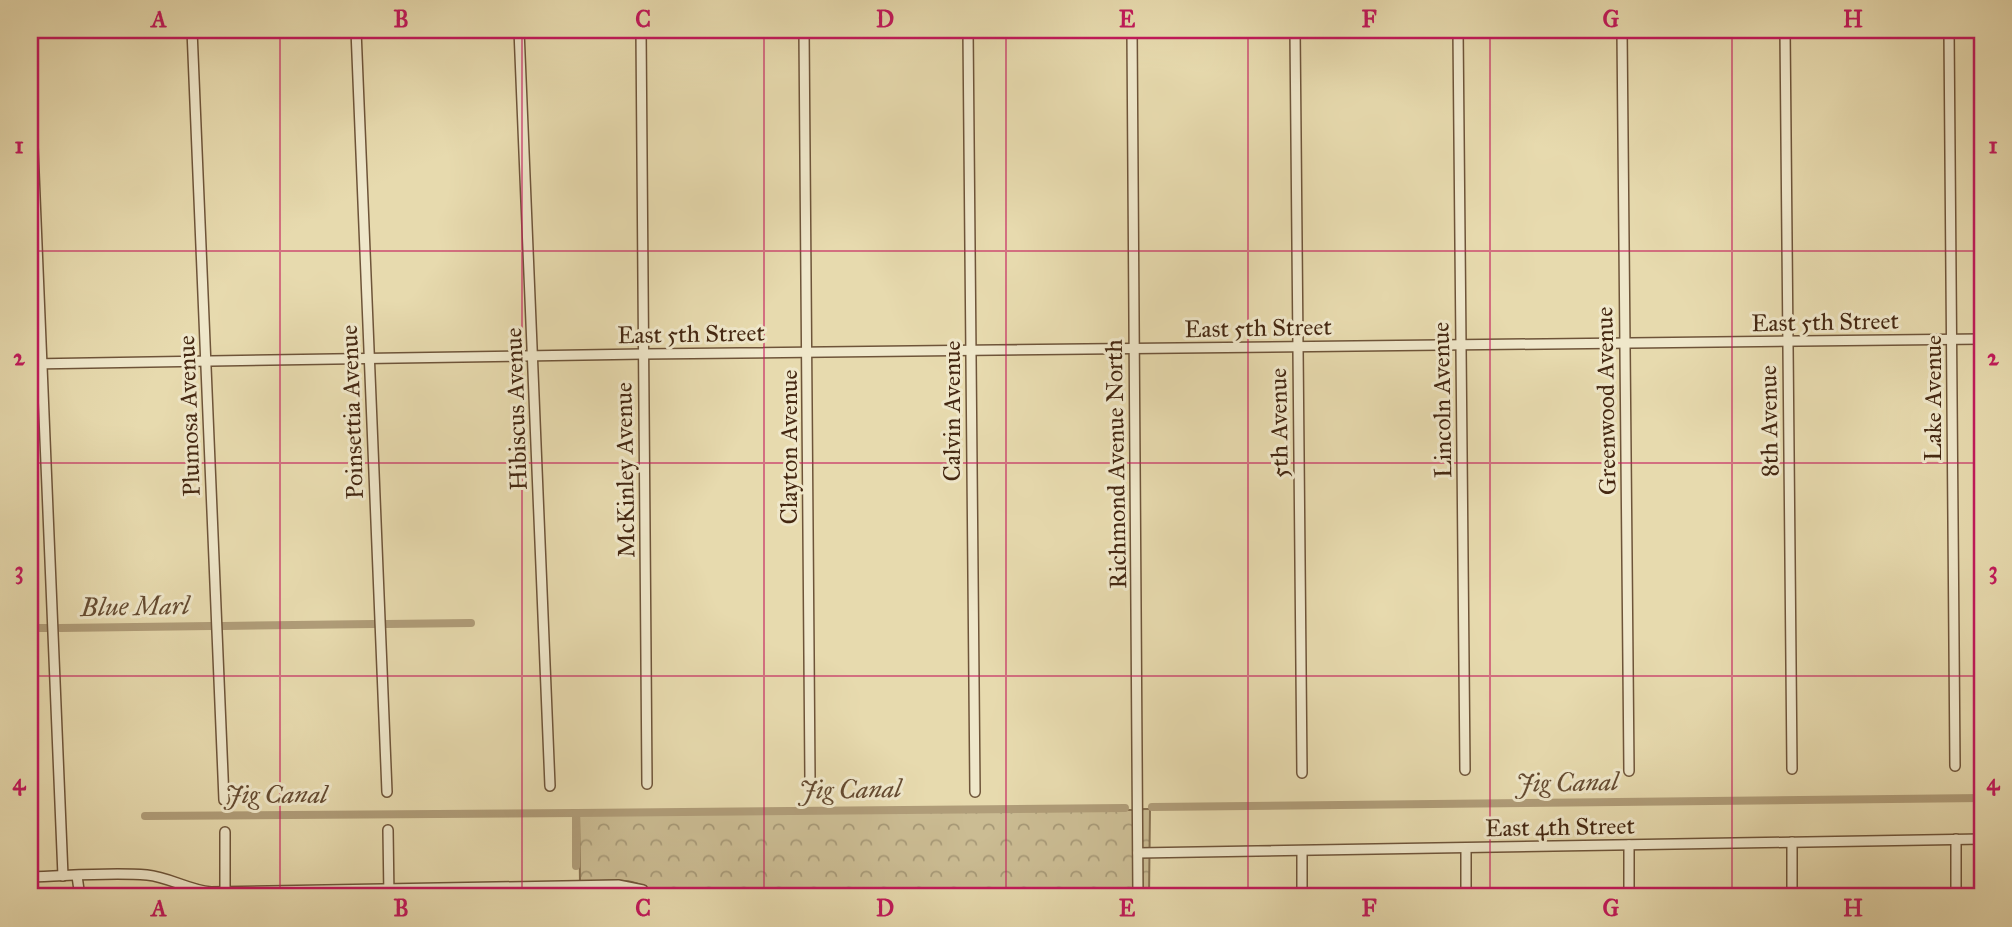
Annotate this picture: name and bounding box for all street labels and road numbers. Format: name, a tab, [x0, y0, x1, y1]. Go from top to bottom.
street label: Greenwood Avenue	[1589, 306, 1623, 496]
street label: East 5th Street	[1751, 306, 1900, 338]
street label: East 5th Street	[1184, 312, 1333, 344]
street label: East 5th Street	[617, 318, 766, 350]
street label: Lincoln Avenue	[1426, 322, 1458, 478]
street label: Poinsettia Avenue	[334, 324, 370, 500]
street label: Hibiscus Avenue	[498, 327, 534, 491]
street label: Plumosa Avenue	[171, 335, 207, 497]
street label: Lake Avenue	[1918, 335, 1948, 461]
street label: Richmond Avenue North	[1099, 339, 1133, 589]
street label: Calvin Avenue	[937, 340, 967, 482]
street label: 8th Avenue	[1753, 365, 1785, 477]
street label: 5th Avenue	[1263, 368, 1295, 478]
street label: Clayton Avenue	[774, 370, 804, 524]
street label: McKinley Avenue	[608, 382, 642, 558]
street label: East 4th Street	[1485, 811, 1636, 843]

